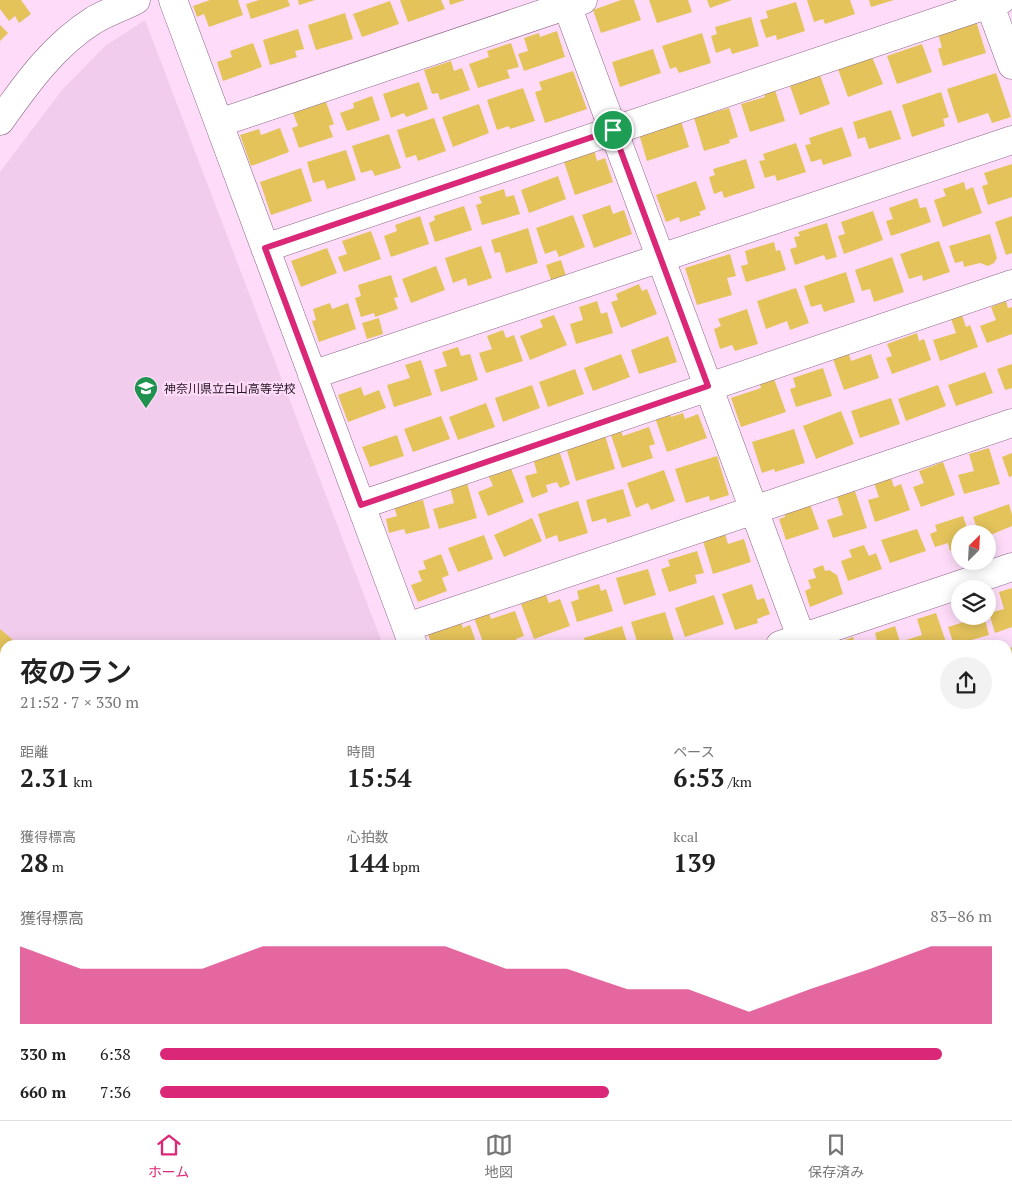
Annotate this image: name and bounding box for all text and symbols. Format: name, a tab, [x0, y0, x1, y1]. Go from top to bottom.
pin	[592, 109, 634, 151]
icon: arrive	[599, 116, 627, 144]
school or university icon: 神奈川県立白山高等学校	[133, 375, 159, 409]
place label: 神奈川県立白山高等学校	[164, 381, 296, 396]
north arrow	[951, 525, 996, 570]
map controls	[951, 525, 996, 625]
button: layers	[951, 580, 996, 625]
text: 夜のラン	[20, 653, 132, 690]
button: share	[940, 657, 992, 709]
text: 21:52 · 7 × 330 m	[20, 691, 139, 713]
text: 距離	[20, 742, 48, 761]
text: 時間	[347, 742, 375, 761]
text: ペース	[673, 742, 715, 761]
text: 2.31	[20, 761, 70, 794]
text: 15:54	[347, 761, 412, 794]
text: 6:53	[673, 761, 724, 794]
text: km	[70, 772, 93, 791]
text: /km	[724, 772, 752, 791]
text: 獲得標高	[20, 827, 76, 846]
text: 心拍数	[347, 827, 389, 846]
text: kcal	[673, 827, 698, 846]
text: 28	[20, 846, 48, 879]
text: 144	[347, 846, 389, 879]
text: 139	[673, 846, 716, 879]
text: m	[48, 857, 64, 876]
text: bpm	[389, 857, 420, 876]
text: 83–86 m	[930, 905, 992, 927]
text: 獲得標高	[20, 907, 84, 929]
text: 330 m	[20, 1043, 66, 1065]
text: 6:38	[100, 1043, 131, 1065]
text: 660 m	[20, 1081, 66, 1103]
text: 7:36	[100, 1081, 131, 1103]
tab: ホーム	[148, 1131, 189, 1181]
tab: 地図	[485, 1131, 513, 1181]
tab: 保存済み	[808, 1131, 864, 1181]

